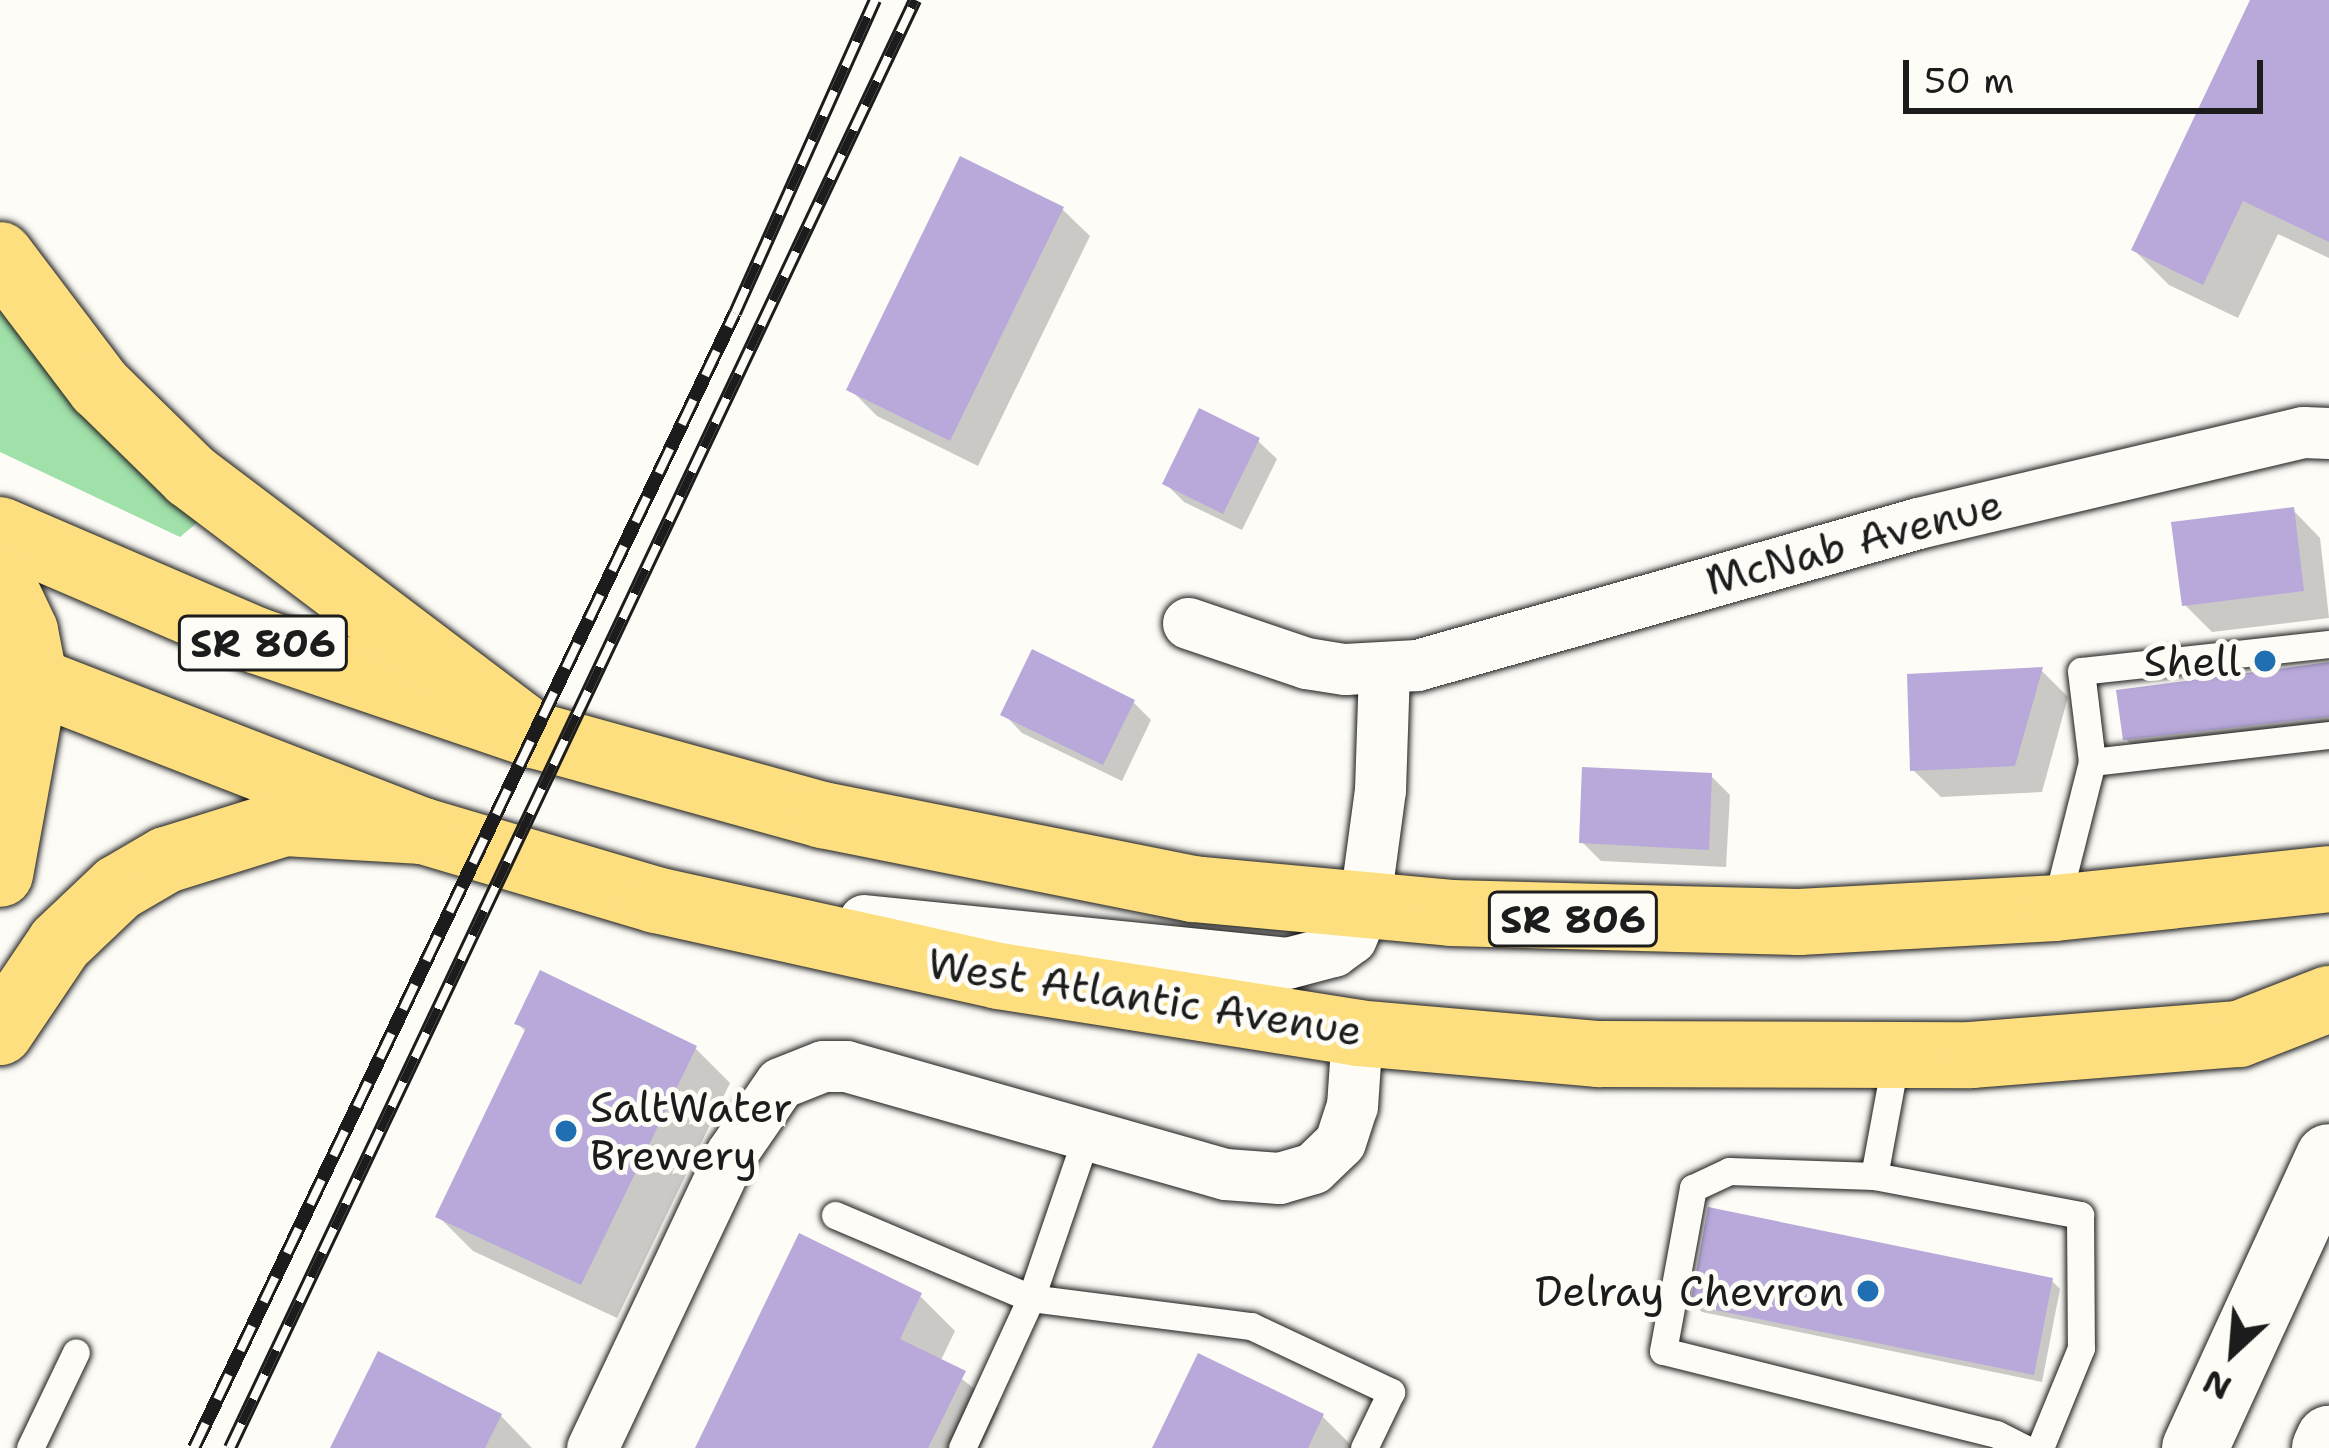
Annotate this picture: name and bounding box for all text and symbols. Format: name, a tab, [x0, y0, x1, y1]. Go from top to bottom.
scale bar	[1909, 36, 2269, 110]
text: 50 m	[1924, 56, 2014, 105]
street label: McNab Avenue	[1700, 478, 2008, 606]
road number: SR 806	[176, 610, 350, 676]
place label: Shell	[2143, 636, 2241, 686]
marker: Shell	[2252, 648, 2278, 674]
road number: SR 806	[1486, 886, 1660, 952]
street label: West Atlantic Avenue	[924, 938, 1366, 1056]
place label: SaltWater Brewery	[590, 1082, 793, 1180]
marker: SaltWater Brewery	[553, 1118, 579, 1144]
place label: Delray Chevron	[1535, 1266, 1844, 1316]
marker: Delray Chevron	[1855, 1278, 1881, 1304]
north arrow	[2173, 1292, 2293, 1412]
text: N	[2195, 1359, 2239, 1411]

